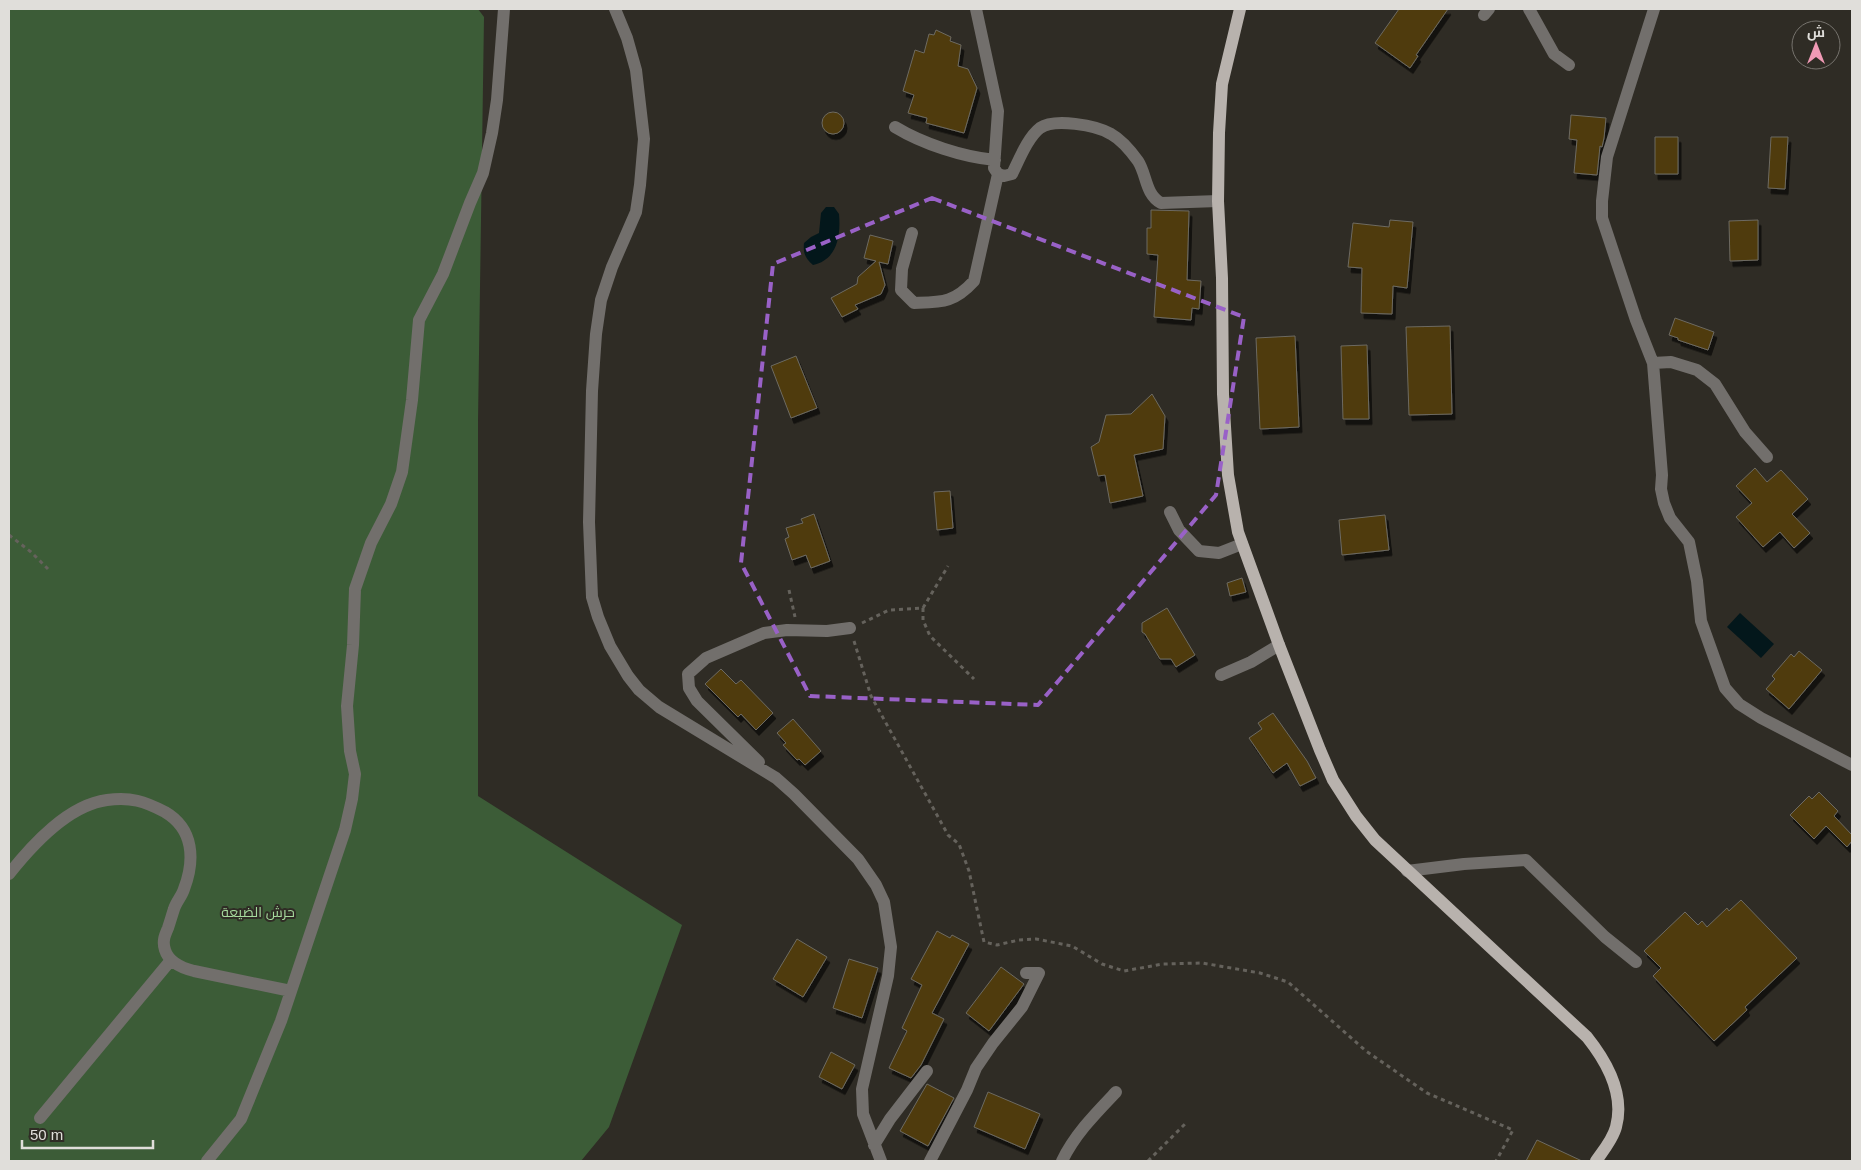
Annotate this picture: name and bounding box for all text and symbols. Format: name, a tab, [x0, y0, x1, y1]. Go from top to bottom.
north arrow	[1791, 20, 1841, 70]
text: ش	[1807, 24, 1825, 41]
park label: حرش الضيعة	[221, 904, 295, 920]
scale bar	[22, 1118, 154, 1150]
text: 50 m	[30, 1126, 63, 1143]

